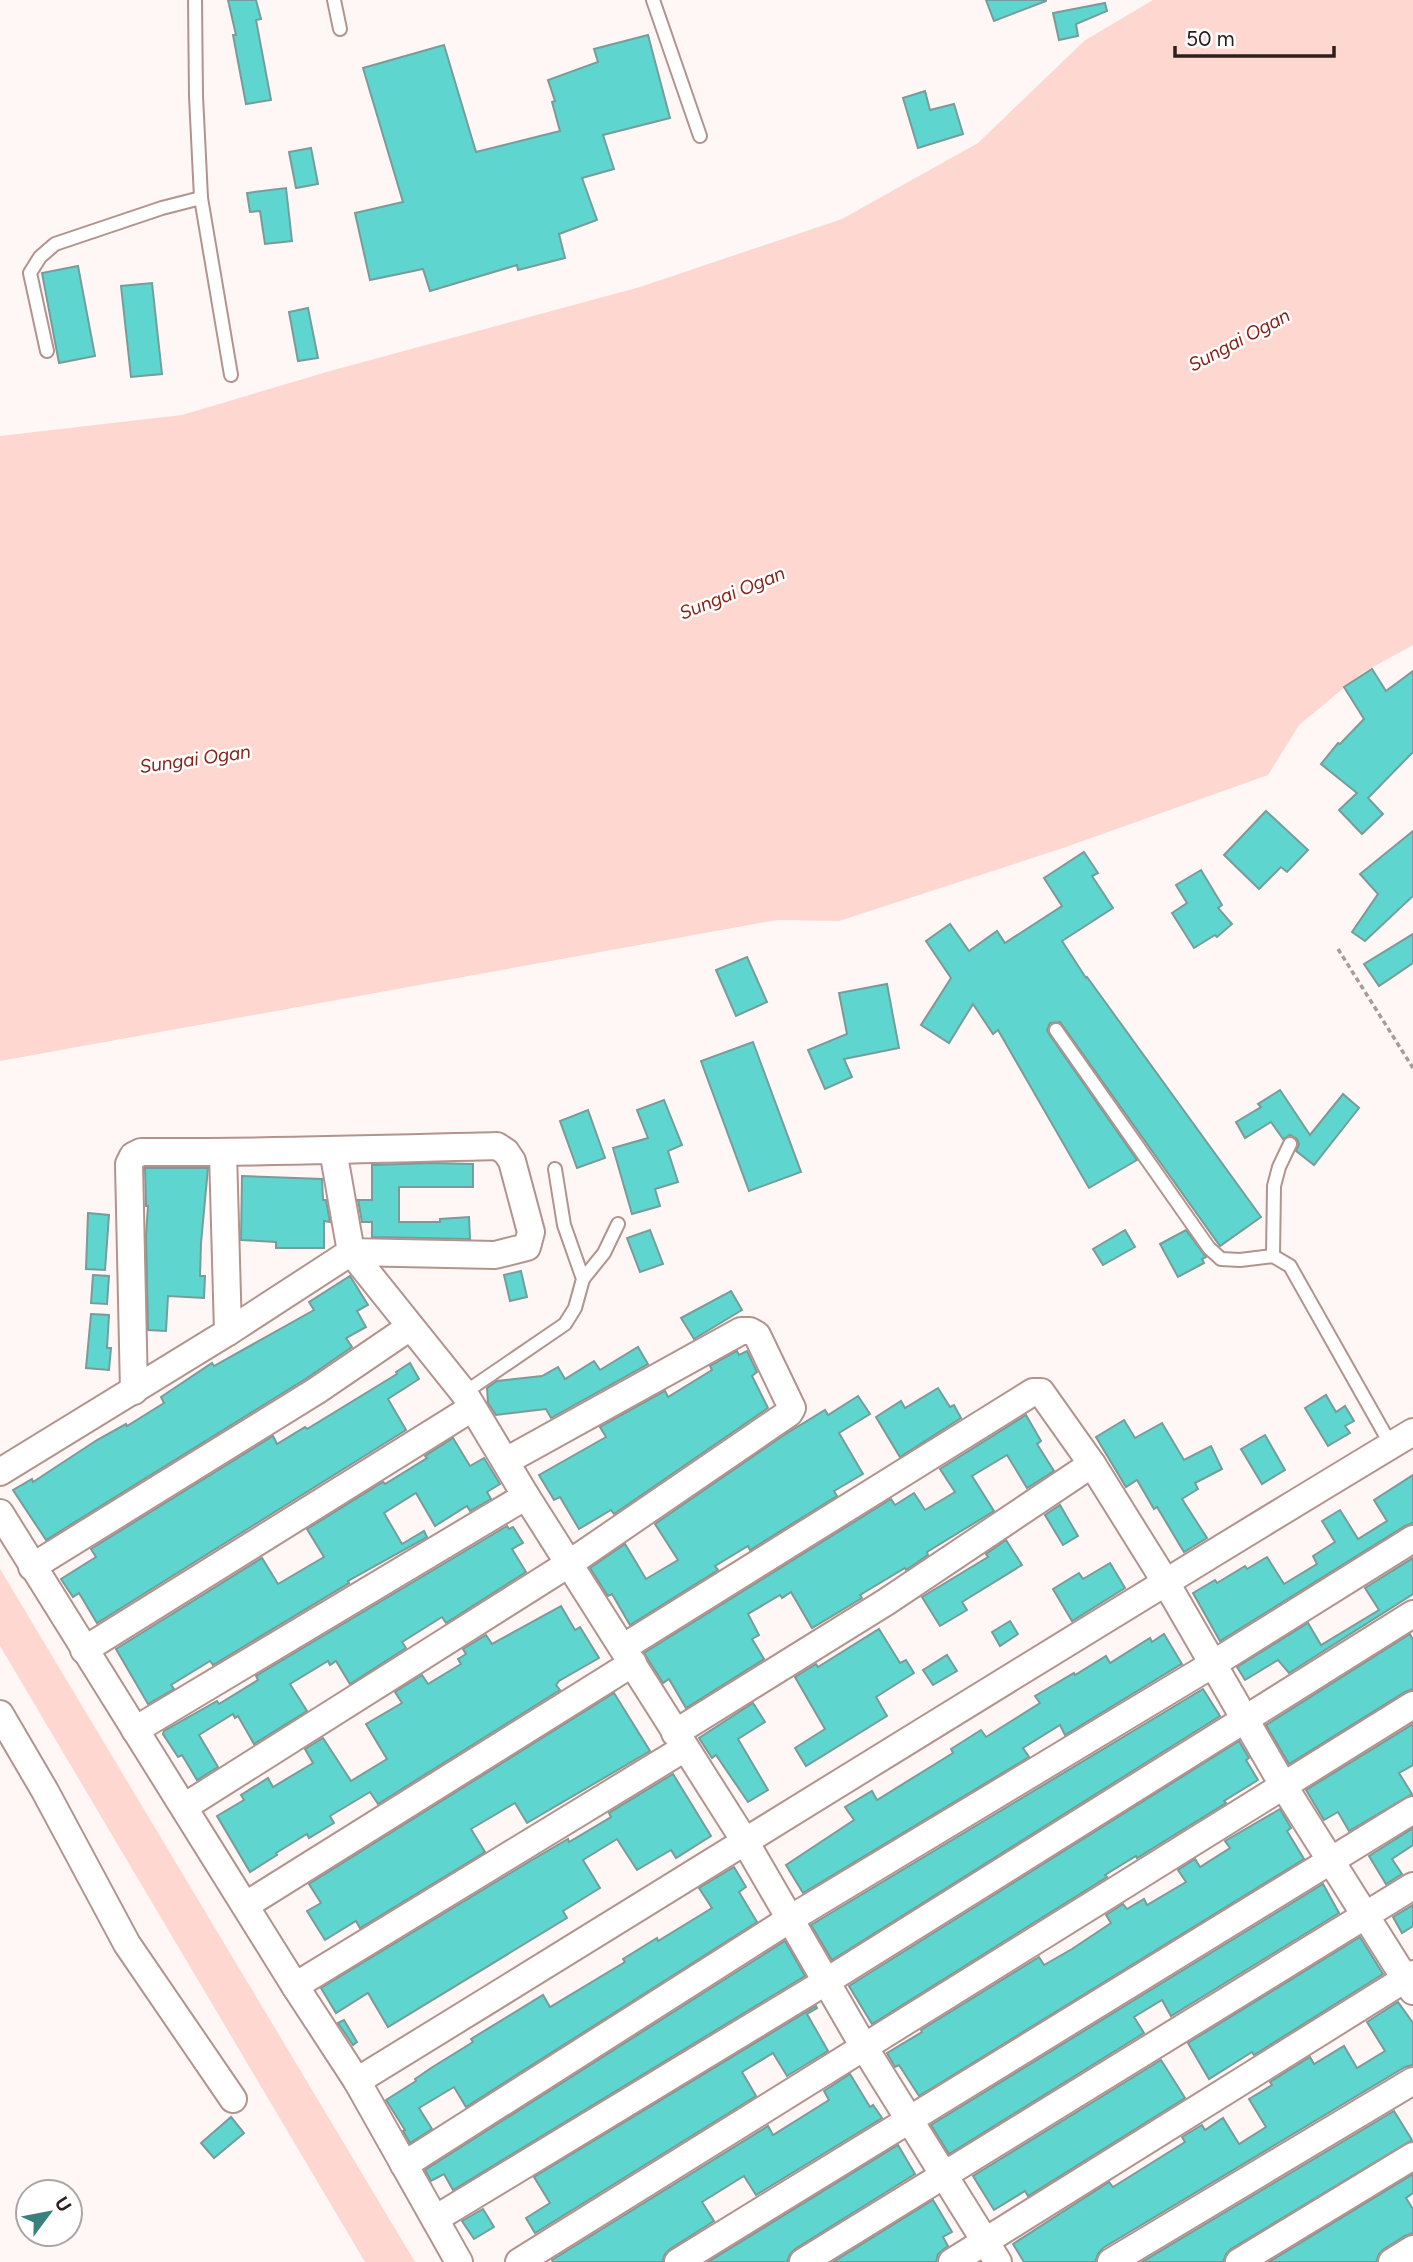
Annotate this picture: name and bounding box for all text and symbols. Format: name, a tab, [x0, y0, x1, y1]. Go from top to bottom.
scale bar	[1175, 14, 1334, 58]
text: 50 m	[1186, 26, 1235, 51]
water label: Sungai Ogan	[1184, 303, 1294, 376]
water label: Sungai Ogan	[676, 561, 789, 625]
water label: Sungai Ogan	[138, 740, 252, 778]
north arrow	[14, 2178, 84, 2248]
text: U	[50, 2192, 76, 2216]

